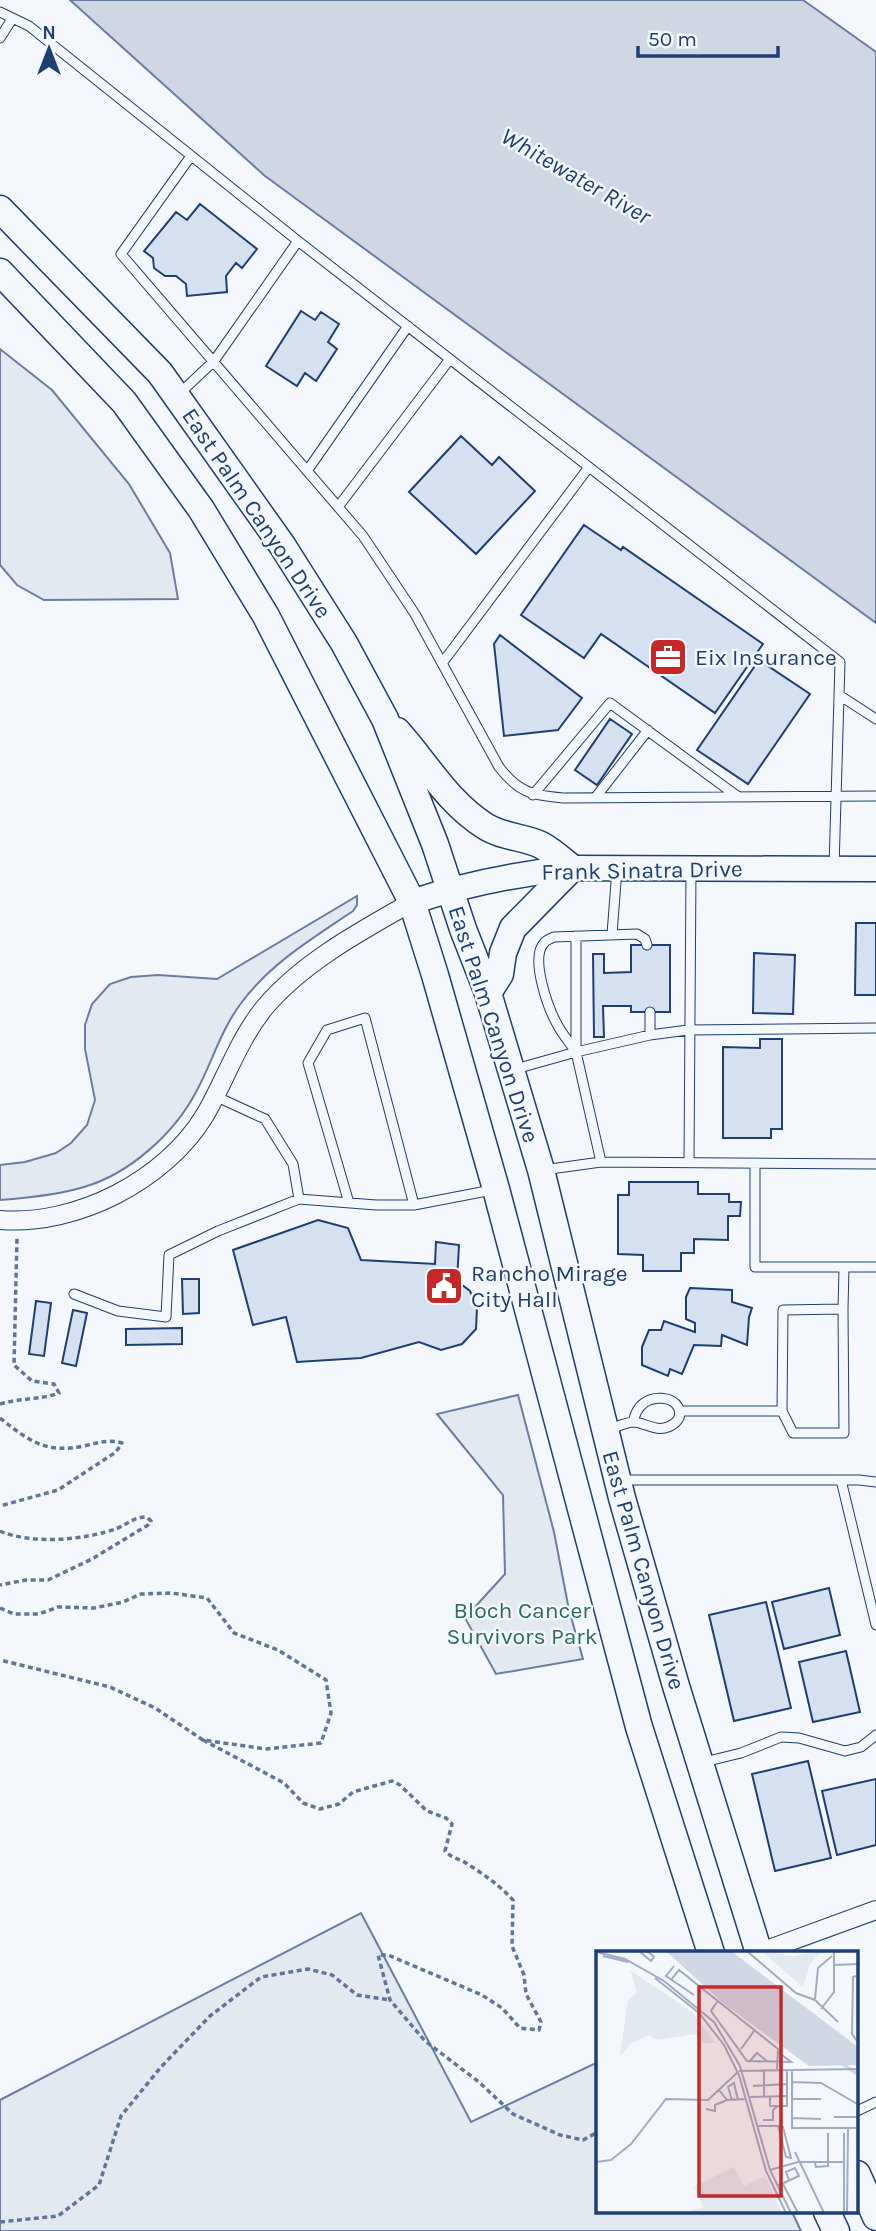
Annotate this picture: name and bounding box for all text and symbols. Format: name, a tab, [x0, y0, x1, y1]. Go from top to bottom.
north arrow	[14, 14, 84, 84]
scale bar	[638, 14, 778, 58]
text: N	[42, 22, 56, 44]
text: 50 m	[648, 27, 697, 51]
water label: Whitewater River	[496, 122, 657, 231]
street label: East Palm Canyon Drive	[176, 403, 337, 623]
office icon: Eix Insurance	[647, 636, 689, 678]
place label: Eix Insurance	[695, 644, 837, 671]
street label: Frank Sinatra Drive	[541, 855, 743, 886]
street label: East Palm Canyon Drive	[442, 902, 545, 1146]
place label: Rancho Mirage City Hall	[471, 1260, 628, 1313]
public building icon: Rancho Mirage City Hall	[423, 1265, 465, 1307]
street label: East Palm Canyon Drive	[596, 1447, 691, 1693]
park label: Bloch Cancer Survivors Park	[446, 1597, 598, 1650]
inset map	[596, 1951, 858, 2214]

